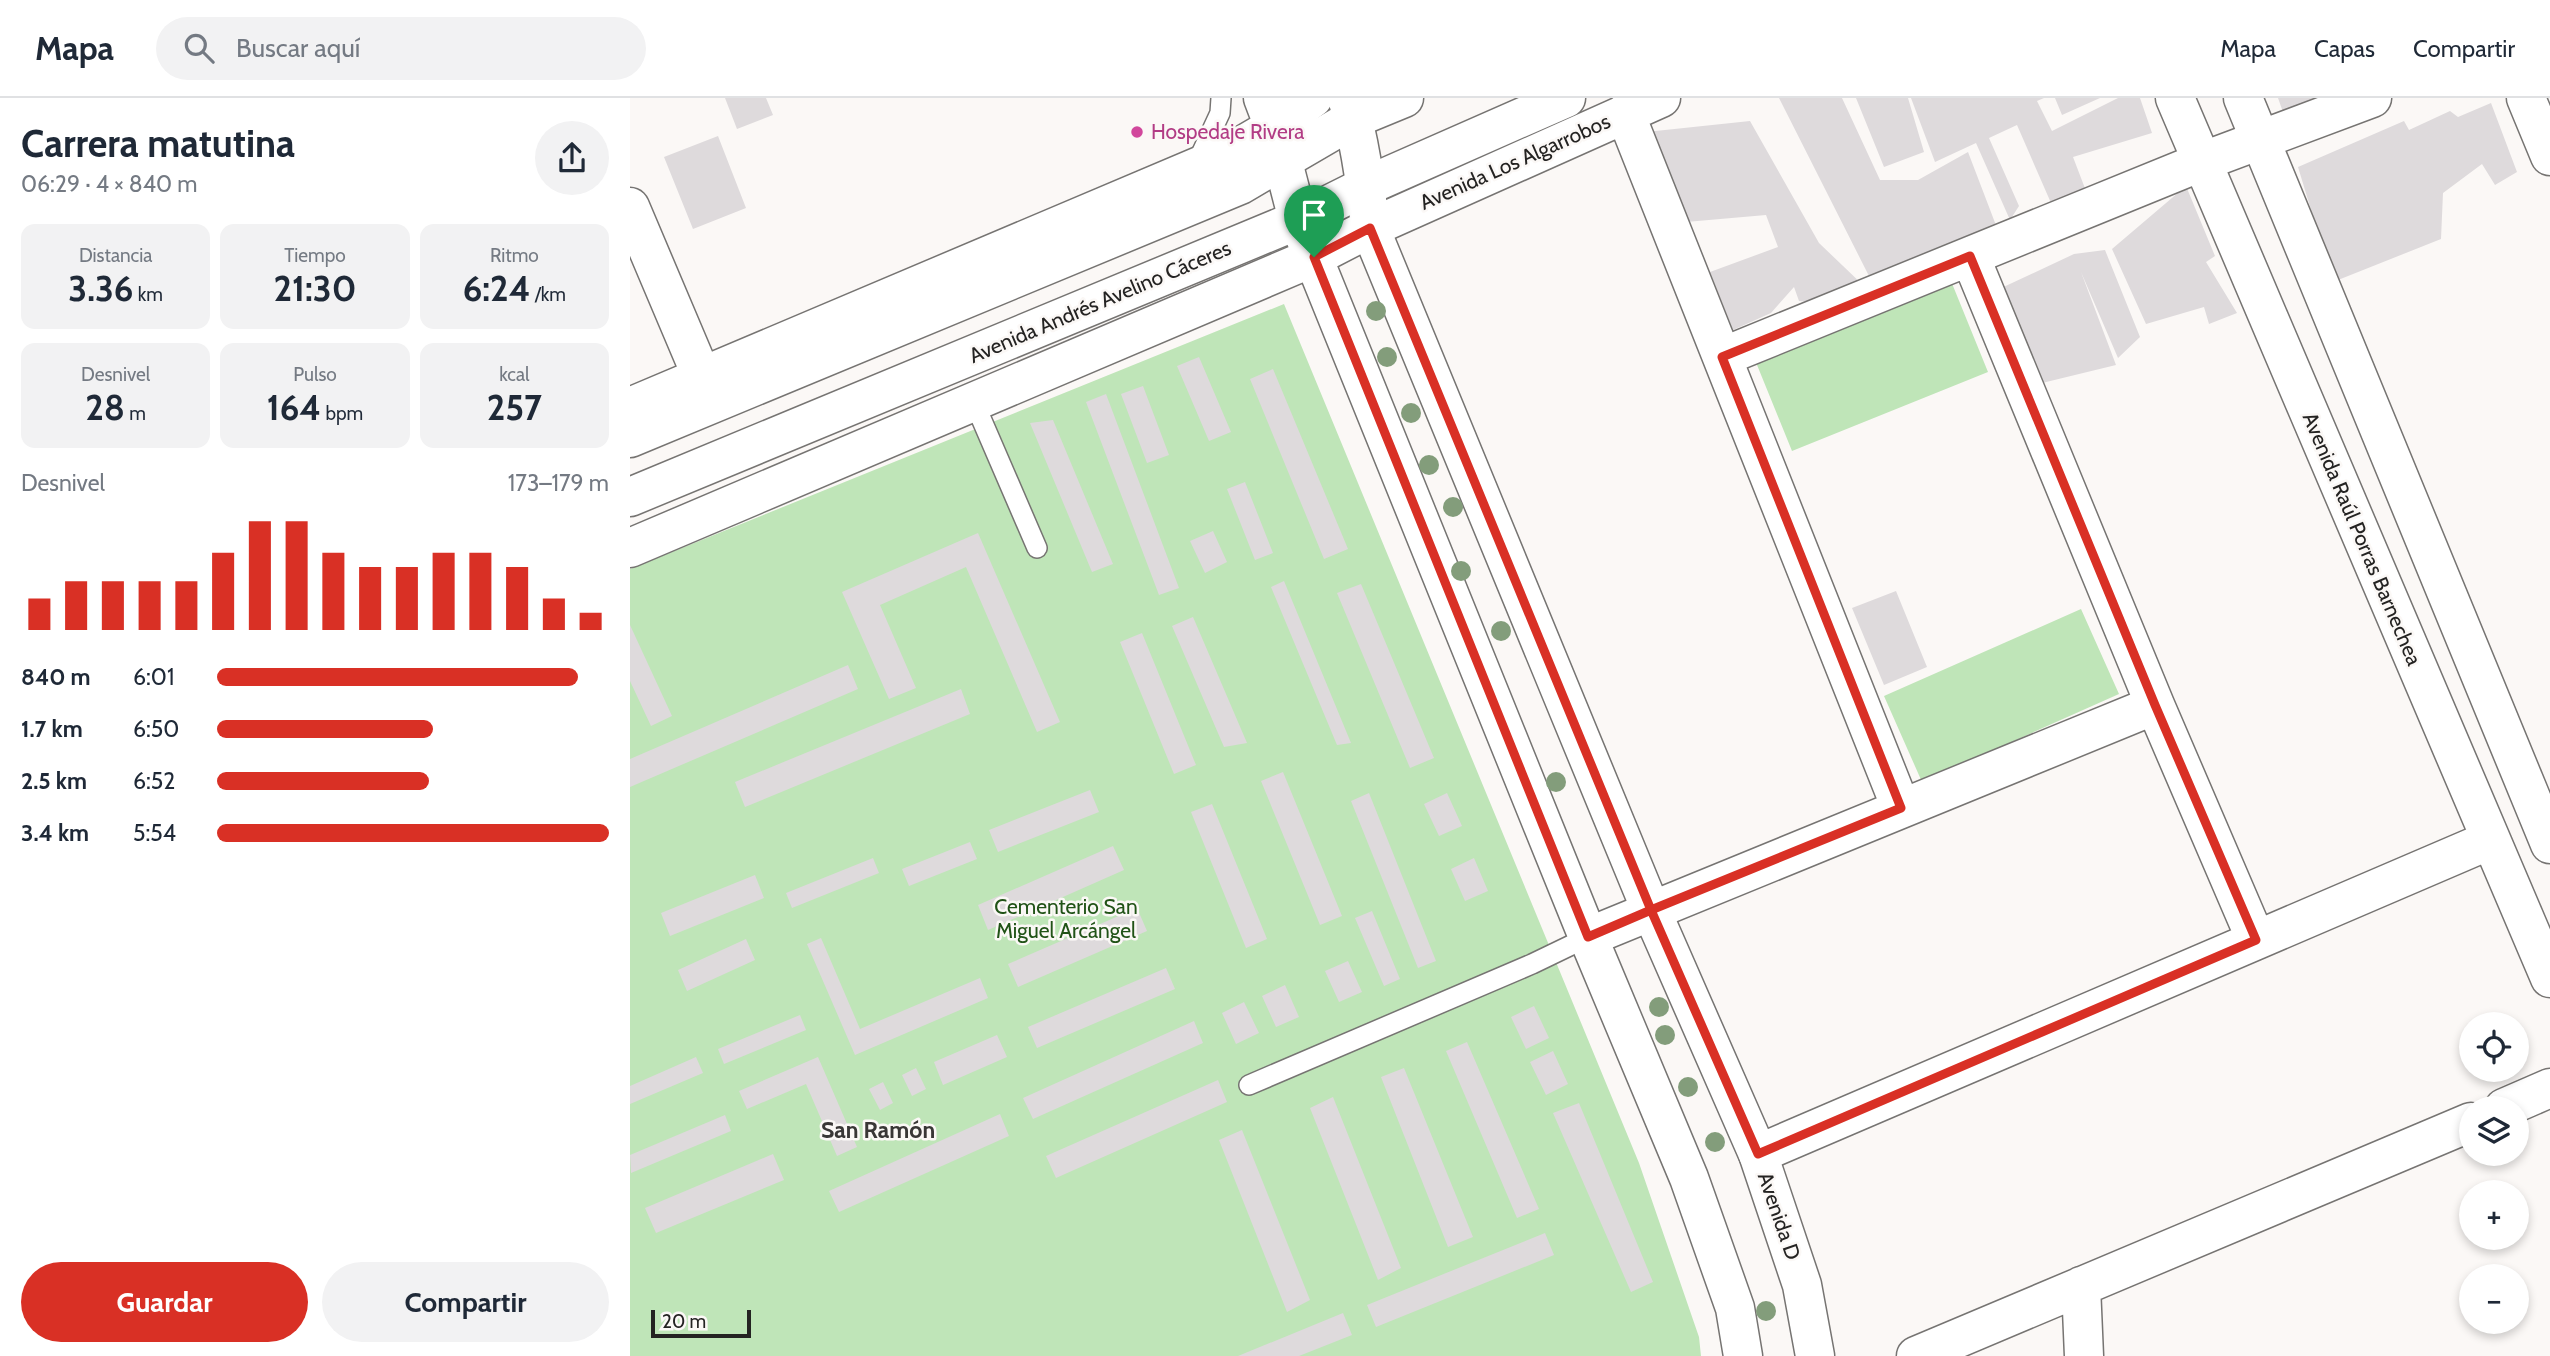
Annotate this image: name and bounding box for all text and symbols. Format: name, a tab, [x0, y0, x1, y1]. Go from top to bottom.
search box	[156, 17, 646, 80]
text: Mapa	[35, 28, 114, 68]
icon: search	[180, 29, 218, 67]
text: Buscar aquí	[236, 32, 360, 64]
text: Mapa	[2220, 34, 2276, 63]
text: Capas	[2314, 34, 2375, 63]
text: Compartir	[2413, 34, 2515, 63]
street label: Avenida Los Algarrobos	[1416, 108, 1614, 215]
place label: Hospedaje Rivera	[1151, 119, 1304, 145]
text: Carrera matutina	[21, 120, 295, 167]
button: share	[535, 121, 609, 195]
marker: Hospedaje Rivera	[1129, 124, 1145, 140]
text: 06:29 · 4 × 840 m	[21, 170, 197, 198]
pin	[1284, 185, 1344, 257]
icon: arrive	[1295, 196, 1333, 234]
street label: Avenida Andrés Avelino Cáceres	[965, 235, 1235, 368]
text: Distancia	[79, 244, 152, 267]
text: Tiempo	[284, 244, 346, 267]
text: Ritmo	[490, 244, 539, 267]
text: 3.36	[68, 267, 134, 310]
text: 21:30	[274, 267, 356, 310]
text: 6:24	[463, 267, 530, 310]
text: km	[134, 283, 163, 306]
text: /km	[530, 283, 566, 306]
text: Desnivel	[81, 363, 150, 386]
text: Pulso	[293, 363, 337, 386]
text: kcal	[499, 363, 529, 386]
text: 28	[85, 386, 125, 429]
text: 164	[267, 386, 321, 429]
text: 257	[487, 386, 542, 429]
text: m	[125, 402, 146, 425]
text: bpm	[321, 402, 363, 425]
street label: Avenida Raúl Porras Barnechea	[2298, 409, 2427, 669]
text: Desnivel	[21, 469, 105, 497]
text: 173–179 m	[508, 469, 609, 497]
text: 840 m	[21, 663, 91, 691]
text: 6:01	[133, 663, 174, 691]
text: 1.7 km	[21, 715, 83, 743]
text: 6:50	[133, 715, 179, 743]
text: 2.5 km	[21, 767, 87, 795]
text: 6:52	[133, 767, 175, 795]
text: 3.4 km	[21, 819, 89, 847]
text: 5:54	[133, 819, 176, 847]
park label: Cementerio San Miguel Arcángel	[994, 894, 1138, 943]
map controls	[2459, 1012, 2529, 1334]
button: locate	[2459, 1012, 2529, 1082]
button: layers	[2459, 1096, 2529, 1166]
district label: San Ramón	[821, 1116, 935, 1144]
street label: Avenida D	[1753, 1169, 1806, 1263]
button: +	[2459, 1180, 2529, 1250]
button: Guardar	[21, 1262, 308, 1342]
button: Compartir	[322, 1262, 609, 1342]
button: −	[2459, 1264, 2529, 1334]
scale bar	[651, 1307, 751, 1339]
text: 20 m	[662, 1310, 706, 1333]

